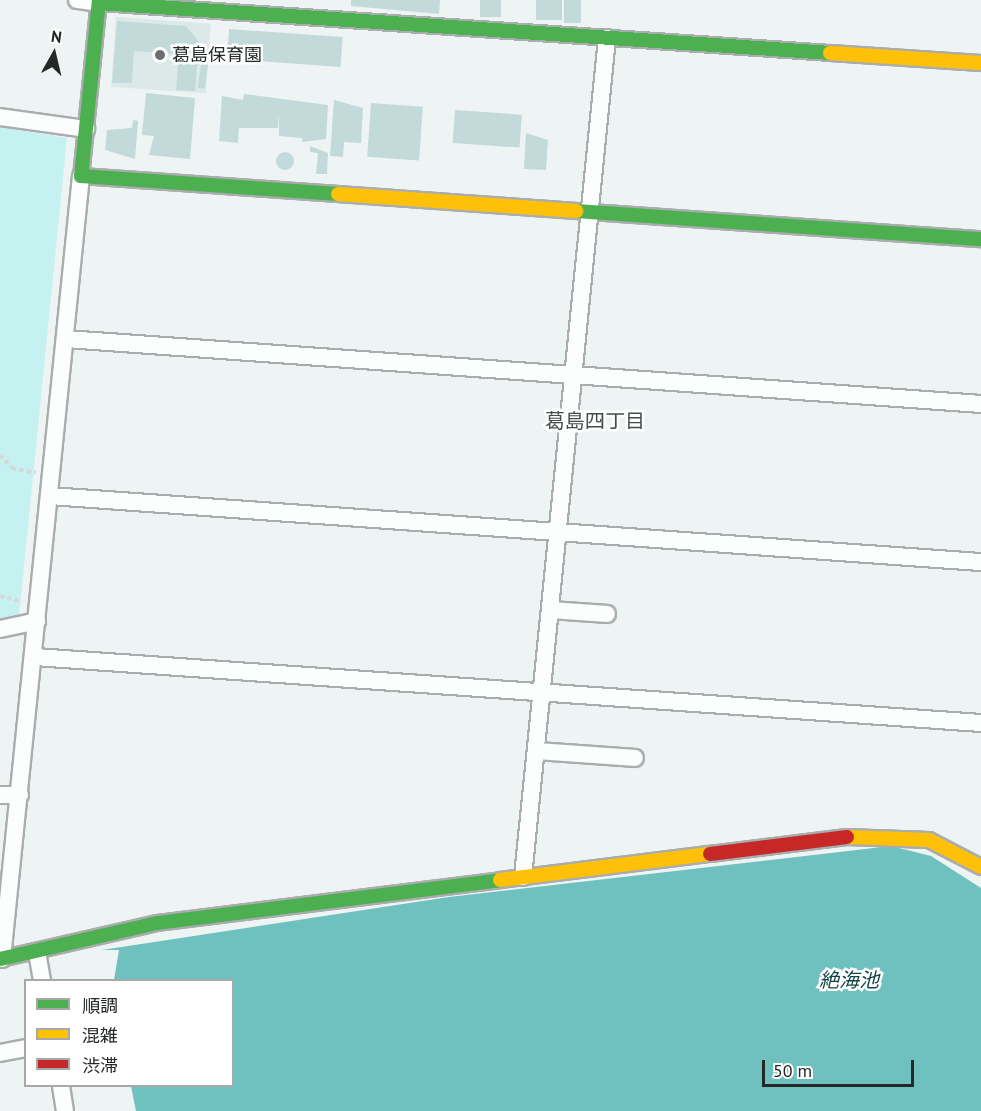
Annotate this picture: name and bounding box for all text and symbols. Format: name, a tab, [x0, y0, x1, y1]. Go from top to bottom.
north arrow	[24, 24, 84, 84]
text: N	[50, 26, 63, 47]
place label: 葛島保育園	[172, 44, 262, 66]
marker: 葛島保育園	[153, 48, 167, 62]
district label: 葛島四丁目	[545, 409, 645, 433]
water label: 絶海池	[819, 968, 879, 992]
legend	[24, 979, 234, 1087]
text: 順調	[82, 994, 118, 1017]
text: 混雑	[82, 1024, 118, 1047]
scale bar	[765, 1048, 916, 1086]
text: 渋滞	[82, 1054, 118, 1077]
text: 50 m	[773, 1059, 812, 1082]

